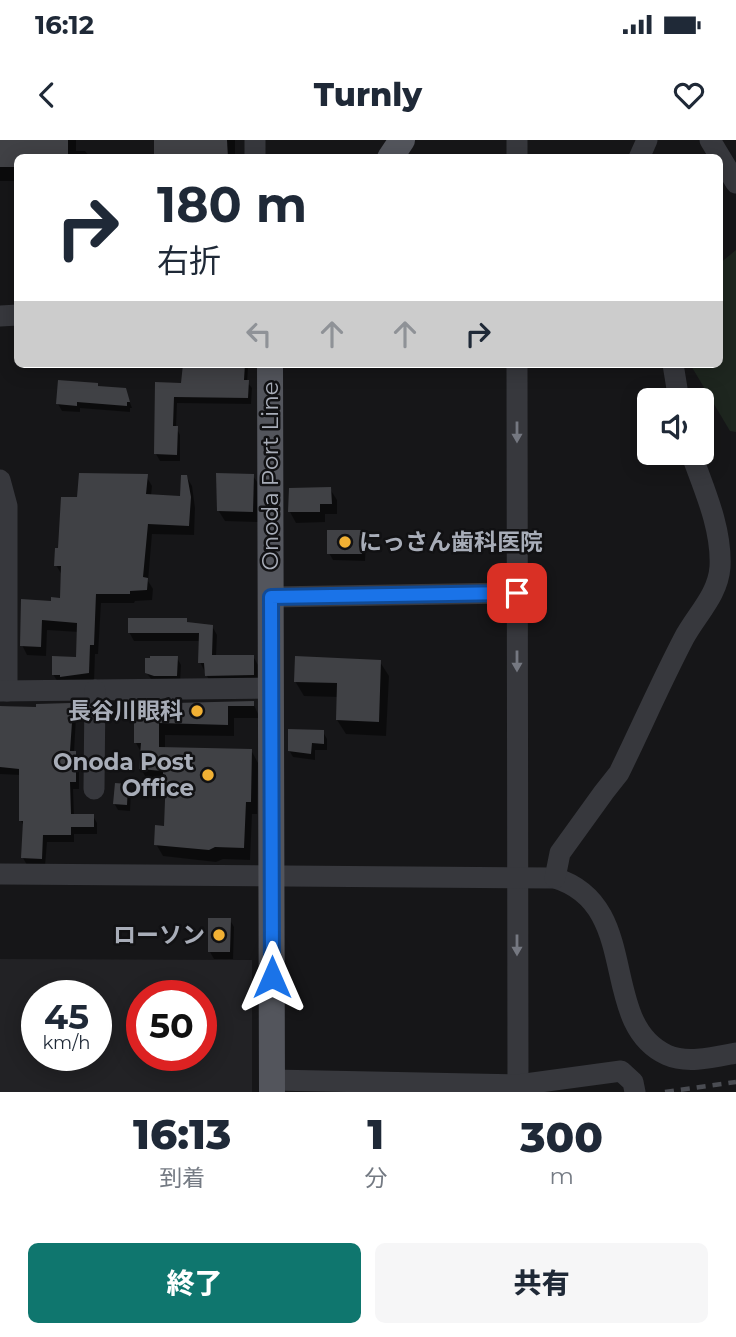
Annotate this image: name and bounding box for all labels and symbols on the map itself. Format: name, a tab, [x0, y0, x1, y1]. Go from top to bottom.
street label: Onoda Port Line	[256, 381, 284, 571]
one-way arrow	[511, 421, 523, 443]
place label: にっさん歯科医院	[359, 528, 543, 556]
marker: にっさん歯科医院	[337, 534, 353, 550]
pin	[487, 563, 547, 623]
one-way arrow	[511, 651, 523, 673]
place label: 長谷川眼科	[68, 697, 183, 725]
marker: 長谷川眼科	[189, 703, 205, 719]
place label: Onoda Post Office	[53, 748, 194, 802]
marker: Onoda Post Office	[200, 767, 216, 783]
place label: ローソン	[113, 921, 205, 949]
marker: ローソン	[211, 927, 227, 943]
one-way arrow	[511, 935, 523, 957]
position arrow	[235, 940, 309, 1014]
speed limit sign: 50	[126, 980, 217, 1071]

